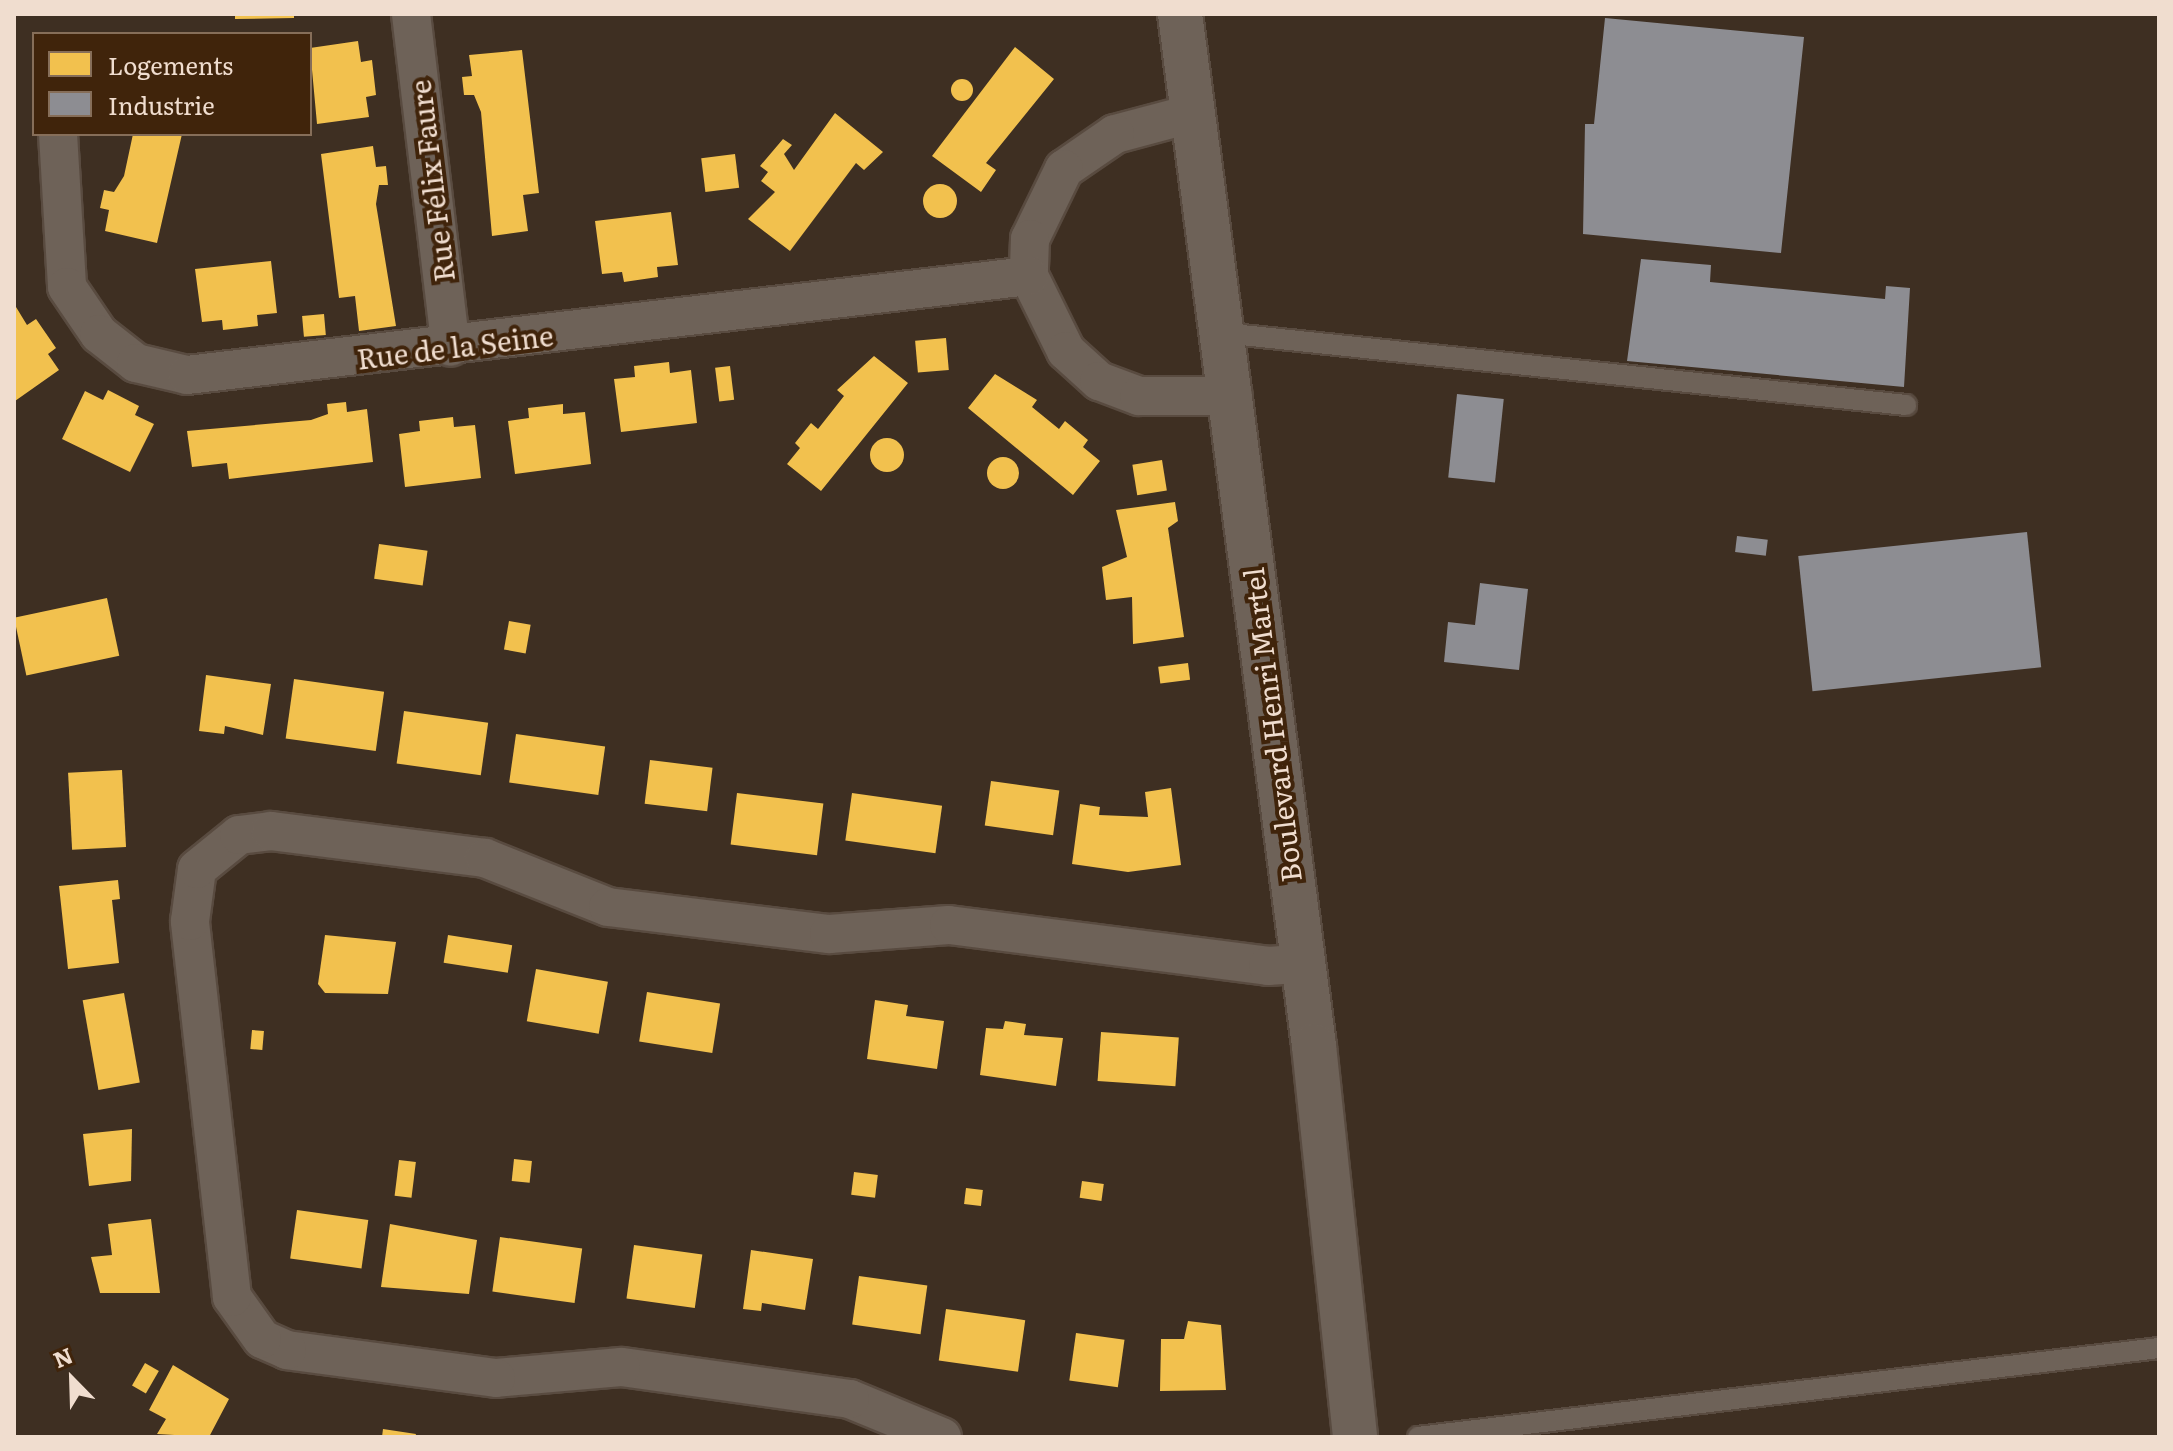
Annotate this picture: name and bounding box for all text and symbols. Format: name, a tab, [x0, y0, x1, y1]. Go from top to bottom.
legend	[32, 32, 312, 136]
text: Logements	[108, 47, 233, 82]
street label: Rue Félix Faure	[402, 78, 460, 284]
text: Industrie	[108, 87, 215, 122]
street label: Rue de la Seine	[355, 317, 555, 375]
street label: Boulevard Henri Martel	[1235, 566, 1307, 884]
text: N	[47, 1338, 77, 1375]
north arrow	[32, 1339, 112, 1419]

